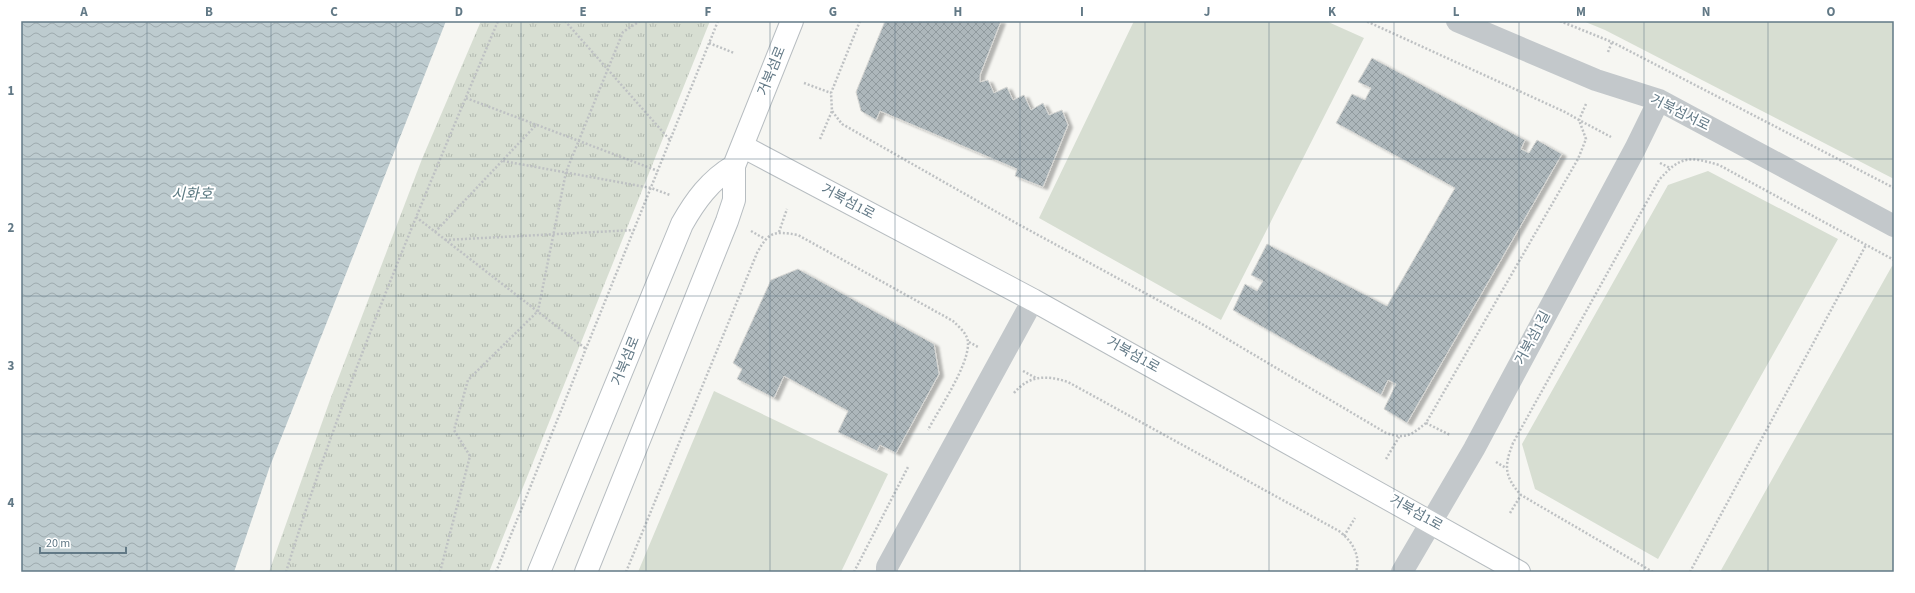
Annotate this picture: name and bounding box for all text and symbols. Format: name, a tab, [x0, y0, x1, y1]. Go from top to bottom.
text: A	[79, 3, 88, 21]
text: B	[205, 3, 213, 21]
text: C	[330, 3, 338, 21]
text: D	[455, 3, 463, 21]
text: E	[579, 3, 587, 21]
text: F	[705, 3, 712, 21]
text: G	[829, 3, 837, 21]
text: H	[954, 3, 962, 21]
text: I	[1080, 3, 1084, 21]
text: J	[1204, 3, 1210, 21]
text: K	[1328, 3, 1337, 21]
text: L	[1453, 3, 1460, 21]
text: M	[1576, 3, 1586, 21]
text: N	[1702, 3, 1710, 21]
text: O	[1827, 3, 1836, 21]
street label: 거북섬로	[753, 43, 791, 99]
text: 1	[8, 82, 15, 100]
street label: 거북섬서로	[1647, 90, 1713, 136]
street label: 거북섬1로	[817, 179, 879, 225]
water label: 시화호	[171, 184, 214, 205]
text: 2	[8, 219, 15, 237]
street label: 거북섬1길	[1510, 307, 1556, 369]
street label: 거북섬1로	[1103, 332, 1164, 378]
street label: 거북섬로	[607, 333, 645, 389]
text: 3	[8, 357, 15, 375]
street label: 거북섬1로	[1386, 490, 1447, 536]
text: 4	[8, 494, 15, 512]
scale bar	[40, 529, 126, 555]
text: 20 m	[46, 535, 70, 552]

